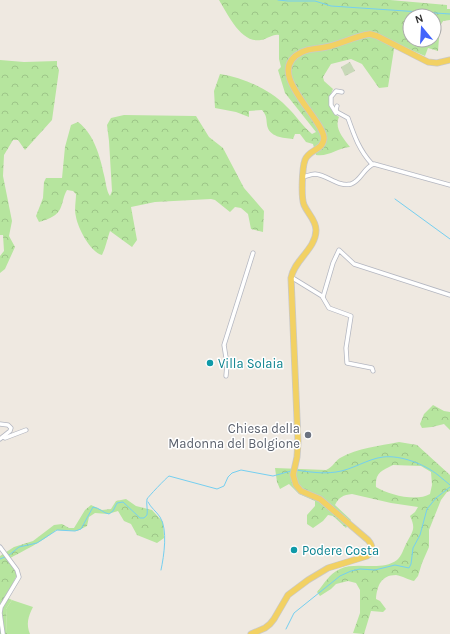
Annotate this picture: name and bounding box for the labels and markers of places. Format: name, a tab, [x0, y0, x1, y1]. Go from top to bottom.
place label: Villa Solaia	[218, 356, 284, 371]
marker: Villa Solaia	[205, 358, 215, 368]
place label: Chiesa della Madonna del Bolgione	[168, 421, 300, 451]
marker: Chiesa della Madonna del Bolgione	[303, 430, 313, 440]
place label: Podere Costa	[302, 543, 379, 558]
marker: Podere Costa	[289, 545, 299, 555]

